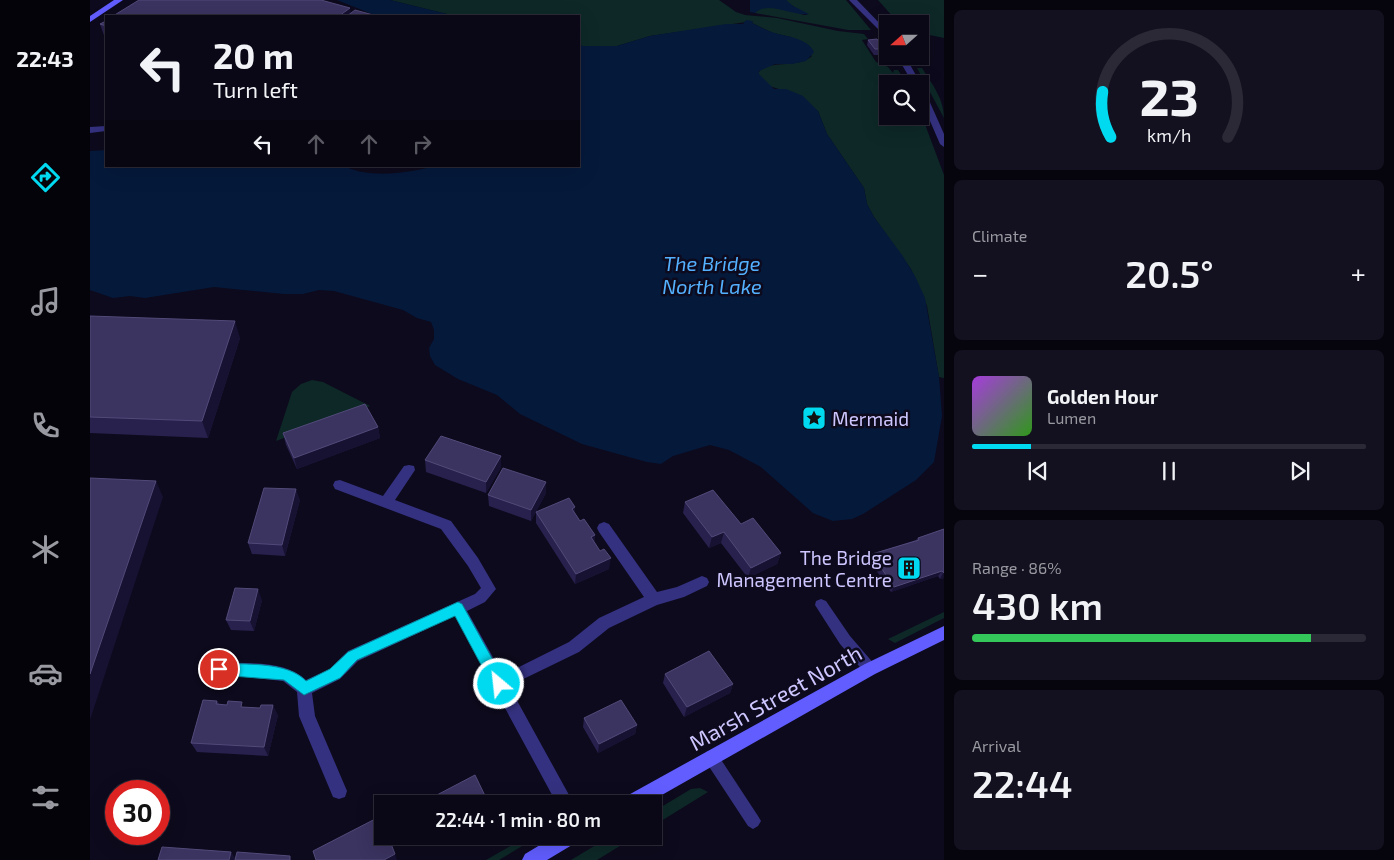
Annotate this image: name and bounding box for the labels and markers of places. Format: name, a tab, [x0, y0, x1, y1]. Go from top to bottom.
place icon: Mermaid	[801, 405, 827, 431]
place label: Mermaid	[832, 407, 909, 430]
place label: The Bridge Management Centre	[716, 546, 892, 591]
building icon: The Bridge Management Centre	[896, 555, 922, 581]
pin	[198, 648, 240, 690]

